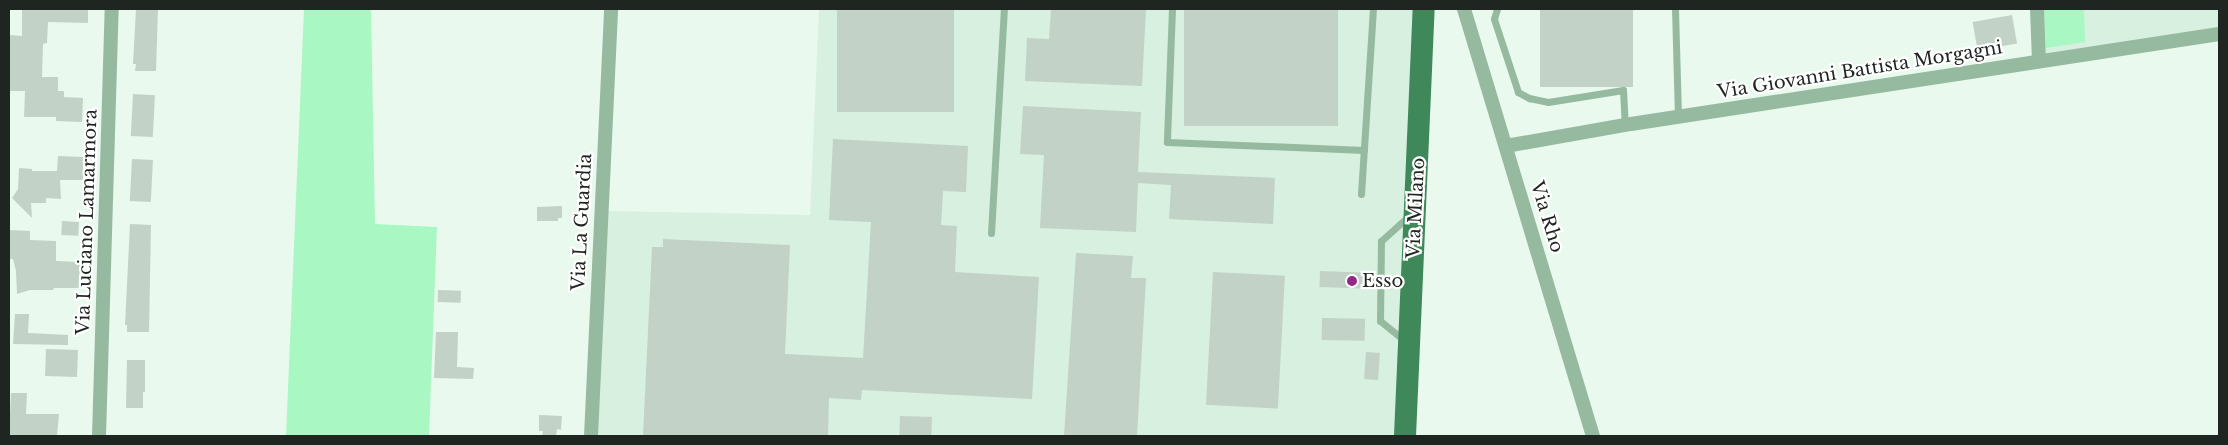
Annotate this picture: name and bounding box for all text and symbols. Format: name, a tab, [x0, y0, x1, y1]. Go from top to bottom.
street label: Via Giovanni Battista Morgagni	[1716, 37, 2004, 103]
street label: Via Luciano Lamarmora	[72, 109, 102, 335]
street label: Via La Guardia	[568, 153, 596, 291]
street label: Via Milano	[1403, 157, 1429, 259]
street label: Via Rho	[1526, 179, 1568, 255]
place label: Esso	[1362, 270, 1403, 292]
marker: Esso	[1346, 275, 1358, 287]

